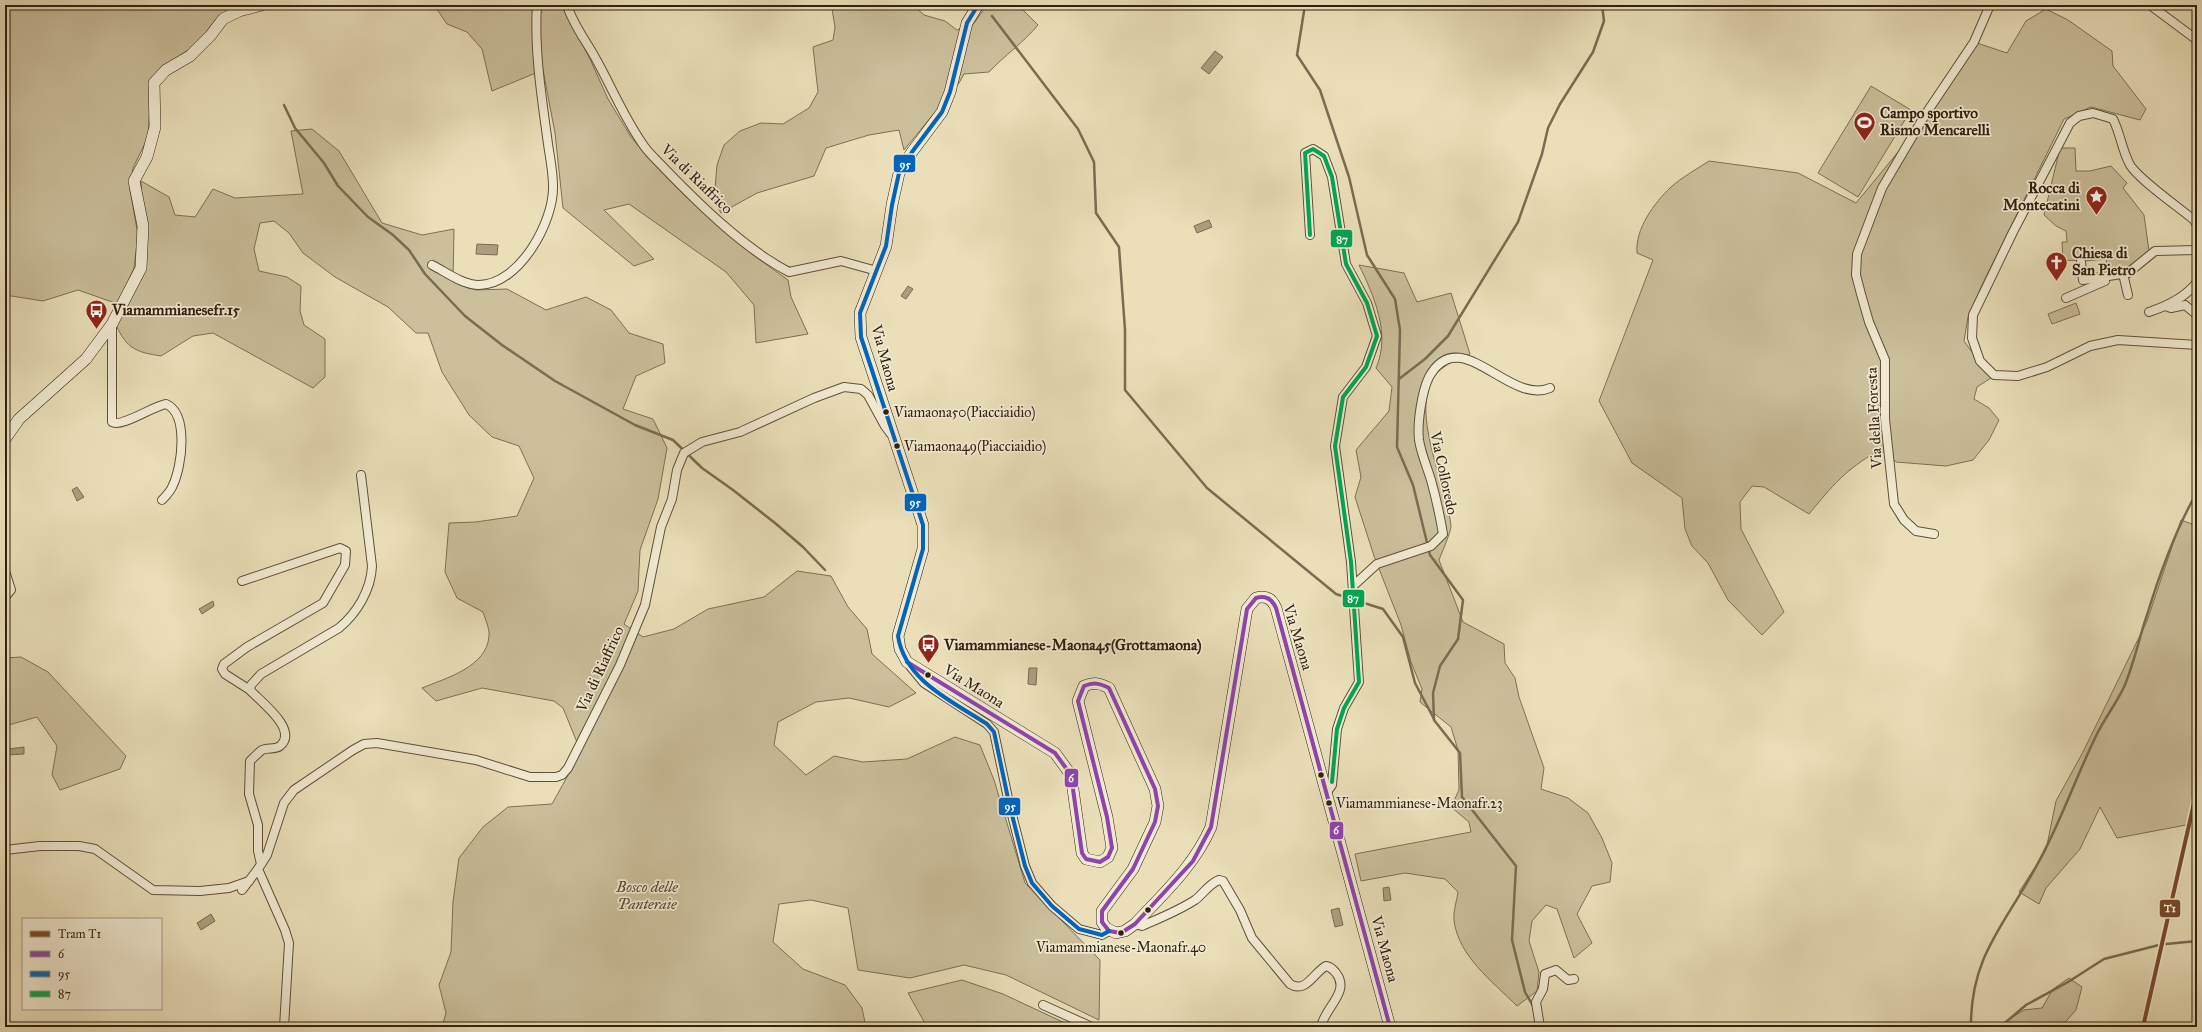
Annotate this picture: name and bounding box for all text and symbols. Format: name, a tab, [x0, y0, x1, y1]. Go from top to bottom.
place label: Campo sportivo Rismo Mencarelli	[1880, 104, 1991, 139]
sports icon: Campo sportivo Rismo Mencarelli	[1851, 109, 1877, 142]
street label: Via di Riaffrico	[657, 140, 737, 218]
line badge: 95	[893, 154, 916, 173]
text: 95	[899, 158, 911, 172]
place label: Rocca di Montecatini	[2003, 179, 2081, 214]
place icon: Rocca di Montecatini	[2083, 184, 2109, 217]
line badge: 87	[1330, 229, 1353, 248]
text: 87	[1336, 233, 1348, 246]
place label: Chiesa di San Pietro	[2072, 244, 2136, 279]
church icon: Chiesa di San Pietro	[2044, 249, 2070, 282]
bus stop icon: Viamammianesefr.15	[84, 297, 110, 330]
place label: Viamammianesefr.15	[111, 301, 240, 319]
street label: Via Maona	[867, 322, 903, 394]
street label: Via della Foresta	[1862, 366, 1886, 470]
place label: Viamaona50(Piacciaidio)	[893, 404, 1036, 422]
marker: Viamaona50(Piacciaidio)	[881, 407, 891, 417]
street label: Via Colloredo	[1426, 429, 1462, 517]
place label: Viamaona49(Piacciaidio)	[903, 438, 1046, 456]
marker: Viamaona49(Piacciaidio)	[892, 441, 902, 451]
line badge: 95	[904, 493, 927, 512]
text: 95	[909, 496, 921, 510]
line badge: 87	[1342, 589, 1365, 608]
text: 87	[1347, 592, 1359, 605]
street label: Via Maona	[1279, 601, 1317, 673]
street label: Via di Riaffrico	[572, 623, 628, 716]
bus stop icon: Viamammianese-Maona45(Grottamaona)	[915, 632, 941, 665]
place label: Viamammianese-Maona45(Grottamaona)	[943, 636, 1202, 655]
street label: Via Maona	[940, 660, 1008, 712]
unlabelled marker	[923, 670, 933, 680]
line badge: 6	[1064, 768, 1079, 788]
unlabelled marker	[1316, 770, 1326, 780]
text: 6	[1068, 772, 1075, 785]
place label: Viamammianese-Maonafr.23	[1335, 795, 1503, 812]
line badge: 95	[998, 797, 1021, 816]
marker: Viamammianese-Maonafr.23	[1324, 798, 1334, 808]
text: 95	[1004, 800, 1016, 814]
line badge: 6	[1329, 821, 1344, 840]
text: 6	[1333, 824, 1340, 837]
park label: Bosco delle Panteraie	[615, 878, 678, 913]
line badge: T1	[2159, 899, 2181, 918]
text: T1	[2163, 902, 2177, 915]
unlabelled marker	[1143, 905, 1153, 915]
street label: Via Maona	[1367, 913, 1403, 985]
legend	[22, 918, 162, 1010]
text: Tram T1	[58, 927, 101, 941]
marker: Viamammianese-Maonafr.40	[1116, 928, 1126, 938]
place label: Viamammianese-Maonafr.40	[1035, 939, 1206, 956]
text: 6	[58, 947, 65, 961]
text: 95	[58, 967, 70, 981]
text: 87	[58, 987, 71, 1001]

